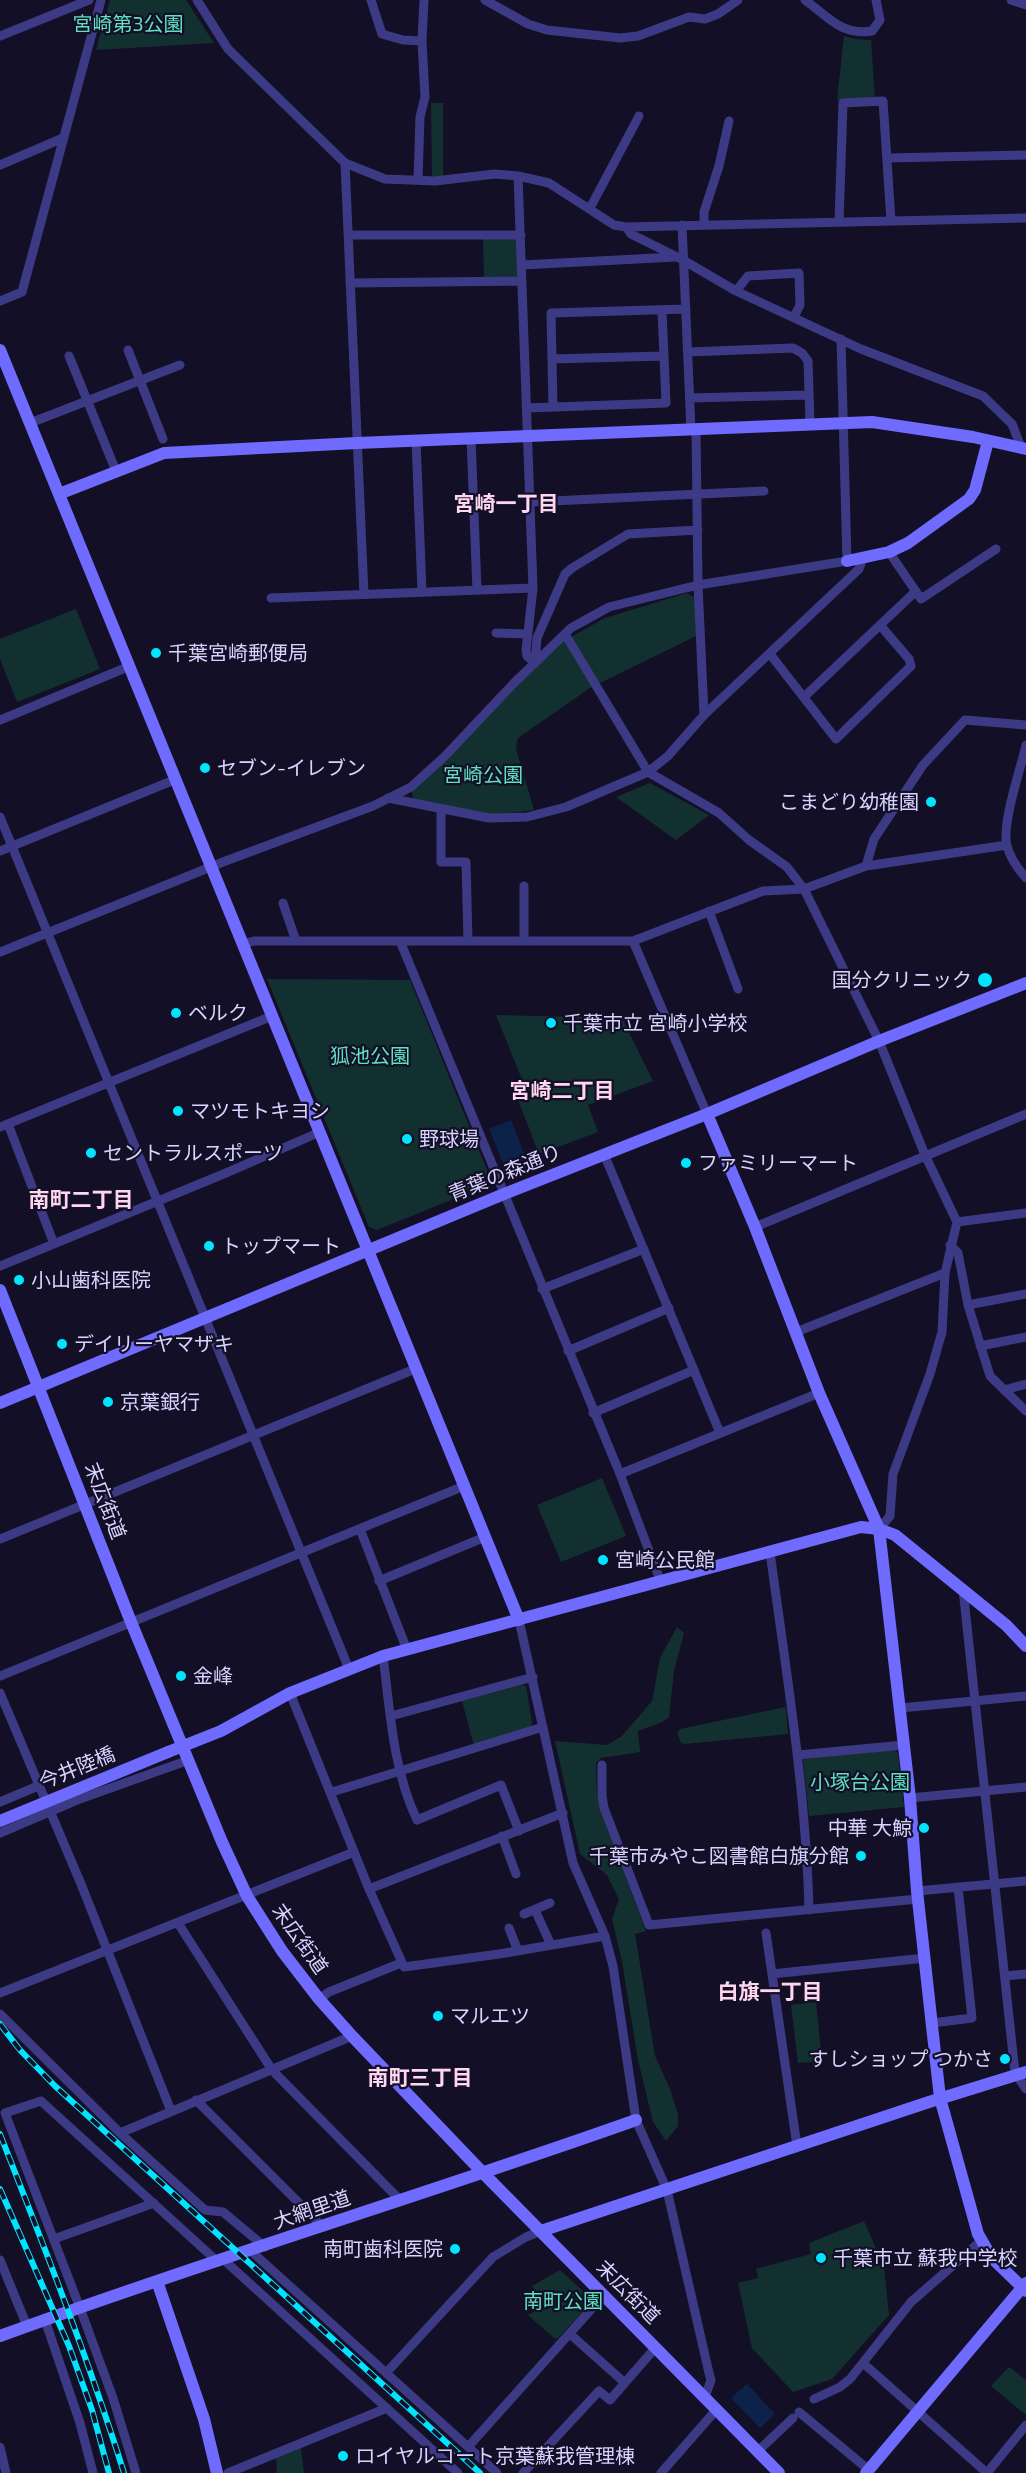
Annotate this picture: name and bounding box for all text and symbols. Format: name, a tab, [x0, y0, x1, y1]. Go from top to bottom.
park label: 宮崎第3公園	[72, 12, 184, 36]
district label: 宮崎一丁目	[454, 491, 558, 517]
place label: 千葉宮崎郵便局	[168, 641, 308, 665]
marker: 千葉宮崎郵便局	[149, 646, 163, 660]
place label: セブン-イレブン	[217, 756, 366, 780]
marker: セブン-イレブン	[198, 761, 212, 775]
park label: 宮崎公園	[443, 763, 523, 787]
place label: こまどり幼稚園	[779, 790, 919, 814]
marker: こまどり幼稚園	[924, 795, 938, 809]
place label: 国分クリニック	[832, 968, 972, 992]
marker: 国分クリニック	[976, 971, 994, 989]
place label: ベルク	[188, 1001, 248, 1025]
marker: ベルク	[169, 1006, 183, 1020]
place label: 千葉市立 宮崎小学校	[563, 1011, 747, 1035]
marker: 千葉市立 宮崎小学校	[544, 1016, 558, 1030]
park label: 狐池公園	[330, 1044, 410, 1068]
district label: 宮崎二丁目	[510, 1078, 614, 1104]
place label: マツモトキヨシ	[190, 1099, 330, 1123]
marker: マツモトキヨシ	[171, 1104, 185, 1118]
place label: 野球場	[419, 1127, 479, 1151]
marker: 野球場	[400, 1132, 414, 1146]
street label: 青葉の森通り	[445, 1139, 565, 1207]
place label: セントラルスポーツ	[103, 1141, 283, 1165]
marker: セントラルスポーツ	[84, 1146, 98, 1160]
place label: ファミリーマート	[698, 1151, 858, 1175]
marker: ファミリーマート	[679, 1156, 693, 1170]
district label: 南町二丁目	[29, 1187, 133, 1213]
place label: トップマート	[221, 1234, 341, 1258]
marker: トップマート	[202, 1239, 216, 1253]
place label: 小山歯科医院	[31, 1268, 151, 1292]
marker: 小山歯科医院	[12, 1273, 26, 1287]
place label: デイリーヤマザキ	[74, 1332, 234, 1356]
marker: デイリーヤマザキ	[55, 1337, 69, 1351]
place label: 京葉銀行	[120, 1390, 200, 1414]
marker: 京葉銀行	[101, 1395, 115, 1409]
street label: 末広街道	[79, 1459, 131, 1543]
place label: 宮崎公民館	[615, 1548, 715, 1572]
marker: 宮崎公民館	[596, 1553, 610, 1567]
place label: 金峰	[193, 1664, 233, 1688]
marker: 金峰	[174, 1669, 188, 1683]
street label: 今井陸橋	[35, 1742, 119, 1794]
park label: 小塚台公園	[810, 1770, 910, 1794]
place label: 中華 大鯨	[828, 1816, 912, 1840]
marker: 中華 大鯨	[917, 1821, 931, 1835]
place label: 千葉市みやこ図書館白旗分館	[589, 1844, 849, 1868]
marker: 千葉市みやこ図書館白旗分館	[854, 1849, 868, 1863]
street label: 末広街道	[267, 1899, 333, 1979]
district label: 白旗一丁目	[718, 1979, 822, 2005]
place label: マルエツ	[450, 2004, 530, 2028]
marker: マルエツ	[431, 2009, 445, 2023]
place label: すしショップ つかさ	[809, 2047, 993, 2071]
marker: すしショップ つかさ	[998, 2052, 1012, 2066]
district label: 南町三丁目	[368, 2065, 472, 2091]
street label: 大網里道	[270, 2186, 354, 2234]
place label: 南町歯科医院	[323, 2237, 443, 2261]
marker: 南町歯科医院	[448, 2242, 462, 2256]
place label: 千葉市立 蘇我中学校	[833, 2246, 1017, 2270]
marker: 千葉市立 蘇我中学校	[814, 2251, 828, 2265]
street label: 末広街道	[591, 2255, 665, 2329]
park label: 南町公園	[523, 2289, 603, 2313]
place label: ロイヤルコート京葉蘇我管理棟	[355, 2444, 635, 2468]
marker: ロイヤルコート京葉蘇我管理棟	[336, 2449, 350, 2463]

